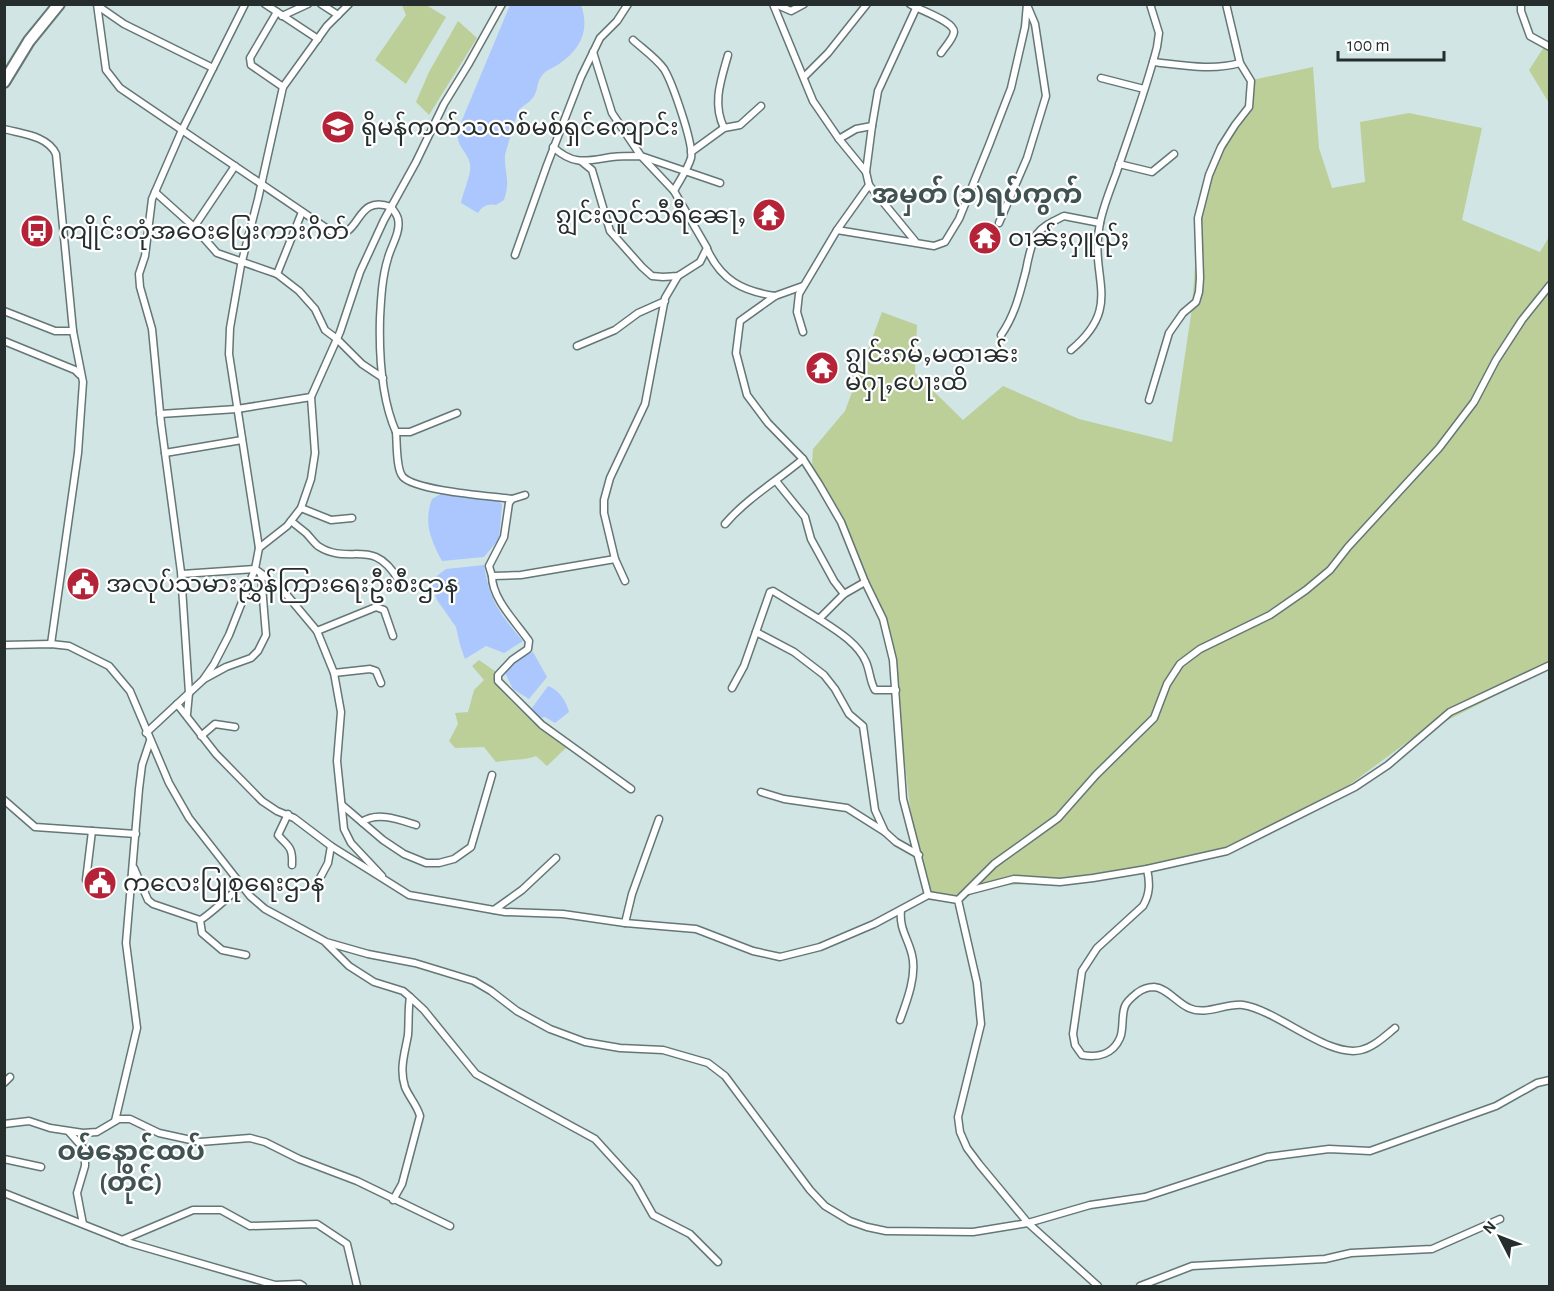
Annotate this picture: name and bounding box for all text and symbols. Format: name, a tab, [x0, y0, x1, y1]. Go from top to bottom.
scale bar	[1338, 24, 1444, 62]
text: 100 m	[1347, 37, 1390, 55]
school or university icon: ရိုမန်ကတ်သလစ်မစ်ရှင်ကျောင်း	[320, 109, 356, 145]
place label: ရိုမန်ကတ်သလစ်မစ်ရှင်ကျောင်း	[361, 111, 679, 146]
district label: အမှတ် (၁)ရပ်ကွက်	[872, 175, 1082, 216]
temple icon: ၵျွင်းလူင်သီရီၼေႃႇ	[751, 197, 787, 233]
place label: ၵျွင်းလူင်သီရီၼေႃႇ	[555, 199, 746, 236]
bus stop icon: ကျိုင်းတုံအဝေးပြေးကားဂိတ်	[19, 213, 55, 249]
place label: ကျိုင်းတုံအဝေးပြေးကားဂိတ်	[60, 215, 349, 250]
temple icon: ဝၢၼ်ႈႁူၺ်ႈ	[967, 220, 1003, 256]
place label: ဝၢၼ်ႈႁူၺ်ႈ	[1008, 222, 1129, 257]
place label: ၵျွင်းၵမ်ႇမထၢၼ်း မႁႃႇပေႃးထိ	[845, 338, 1018, 401]
temple icon: ၵျွင်းၵမ်ႇမထၢၼ်း မႁႃႇပေႃးထိ	[804, 350, 840, 386]
public building icon: အလုပ်သမားညွှန်ကြားရေးဦးစီးဌာန	[65, 566, 101, 602]
place label: အလုပ်သမားညွှန်ကြားရေးဦးစီးဌာန	[106, 568, 458, 603]
public building icon: ကလေးပြုစုရေးဌာန	[82, 865, 118, 901]
place label: ကလေးပြုစုရေးဌာန	[123, 867, 324, 902]
district label: ဝမ်နောင်ထပ် (တိုင်)	[57, 1132, 205, 1204]
north arrow	[1470, 1207, 1530, 1267]
text: N	[1480, 1218, 1499, 1237]

